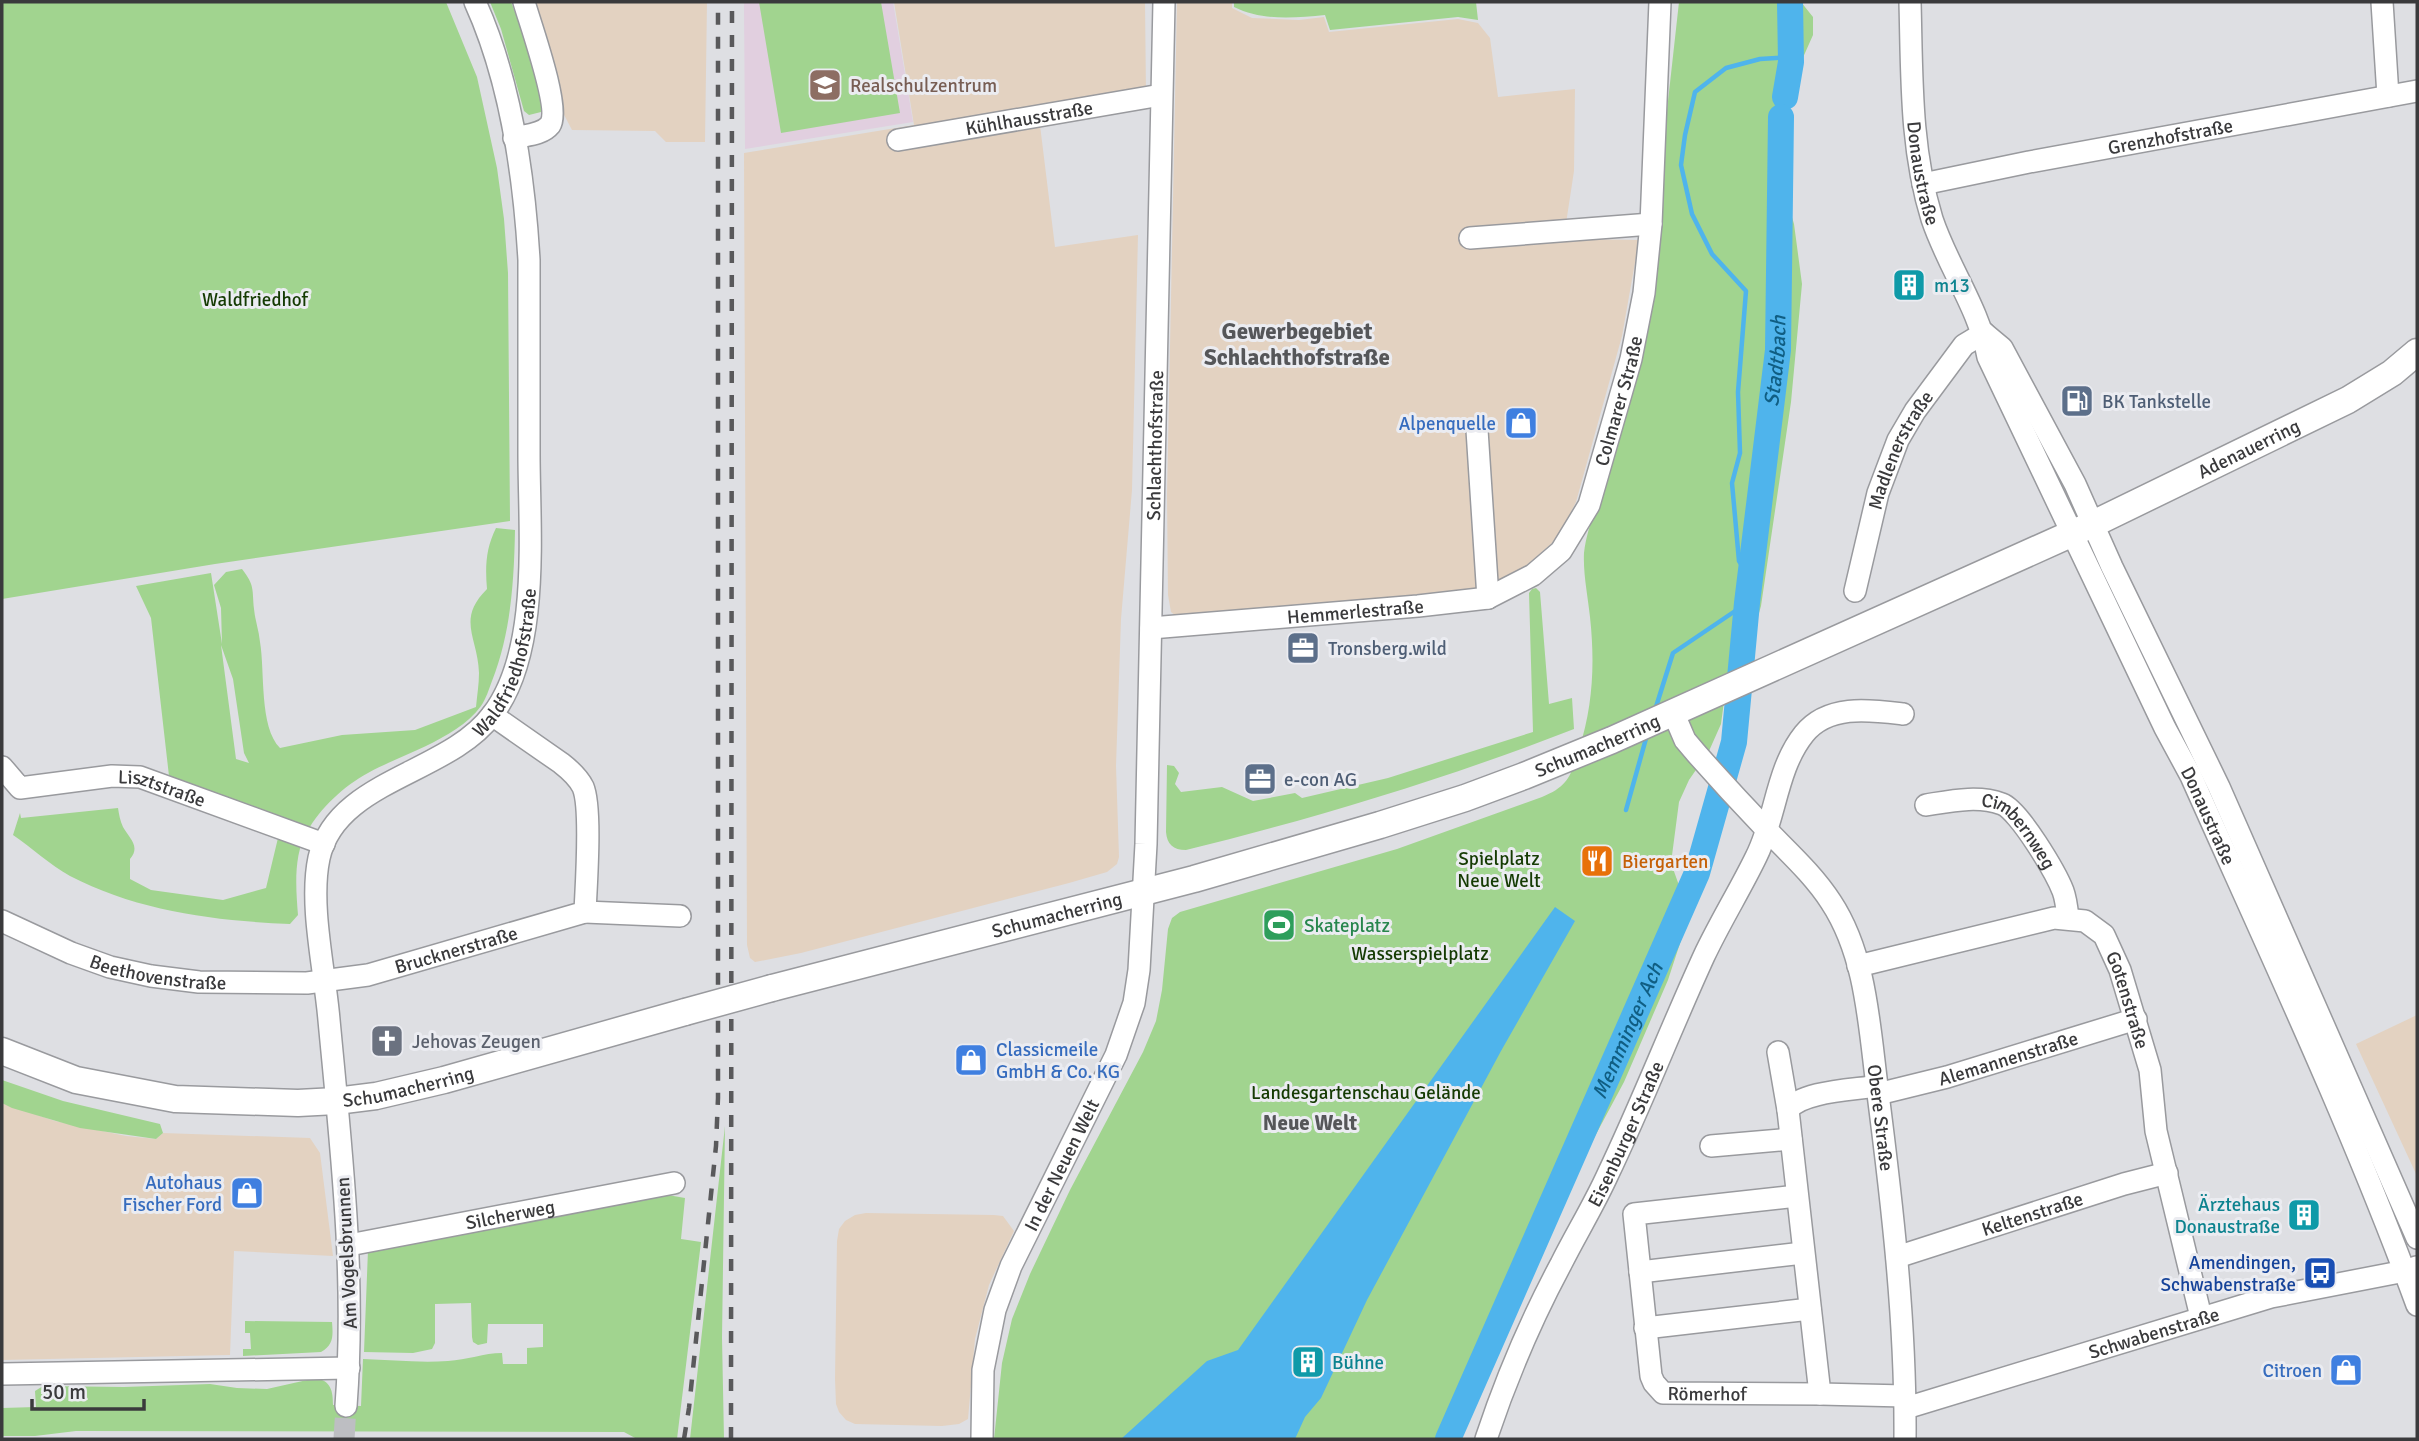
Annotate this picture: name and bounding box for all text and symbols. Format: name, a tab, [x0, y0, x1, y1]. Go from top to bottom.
school or university icon: Realschulzentrum	[806, 66, 844, 104]
place label: Realschulzentrum	[850, 74, 997, 98]
street label: Kühlhausstraße	[964, 96, 1095, 141]
street label: Grenzhofstraße	[2106, 114, 2235, 160]
street label: Donaustraße	[1901, 120, 1944, 229]
building icon: m13	[1890, 266, 1928, 304]
place label: m13	[1934, 274, 1970, 298]
park label: Waldfriedhof	[202, 288, 310, 312]
water label: Stadtbach	[1758, 315, 1791, 408]
district label: Gewerbegebiet Schlachthofstraße	[1204, 317, 1390, 372]
street label: Colmarer Straße	[1590, 334, 1648, 469]
street label: Schlachthofstraße	[1142, 370, 1169, 521]
fuel station icon: BK Tankstelle	[2058, 382, 2096, 420]
street label: Madlenerstraße	[1864, 386, 1939, 512]
place label: BK Tankstelle	[2102, 390, 2211, 414]
shop icon: Alpenquelle	[1502, 404, 1540, 442]
place label: Alpenquelle	[1399, 412, 1496, 436]
street label: Adenauerring	[2194, 414, 2304, 484]
street label: Waldfriedhofstraße	[467, 587, 542, 743]
street label: Hemmerlestraße	[1286, 594, 1425, 630]
office icon: Tronsberg.wild	[1284, 629, 1322, 667]
place label: Tronsberg.wild	[1328, 637, 1447, 661]
street label: Schumacherring	[1531, 709, 1664, 783]
office icon: e-con AG	[1241, 760, 1279, 798]
street label: Donaustraße	[2175, 762, 2240, 869]
street label: Lisztstraße	[118, 765, 209, 813]
place label: e-con AG	[1284, 768, 1357, 792]
street label: Cimbernweg	[1980, 789, 2061, 874]
restaurant icon: Biergarten	[1578, 842, 1616, 880]
park label: Spielplatz Neue Welt	[1457, 847, 1541, 893]
place label: Biergarten	[1622, 850, 1708, 874]
street label: Schumacherring	[989, 887, 1125, 944]
sports icon: Skateplatz	[1260, 906, 1298, 944]
place label: Skateplatz	[1304, 914, 1390, 938]
street label: Brucknerstraße	[392, 921, 521, 980]
park label: Wasserspielplatz	[1351, 942, 1489, 966]
street label: Gotenstraße	[2100, 948, 2154, 1052]
street label: Beethovenstraße	[86, 950, 226, 995]
water label: Memminger Ach	[1586, 958, 1669, 1103]
church icon: Jehovas Zeugen	[368, 1022, 406, 1060]
street label: Alemannenstraße	[1936, 1027, 2081, 1092]
place label: Jehovas Zeugen	[412, 1030, 541, 1054]
place label: Classicmeile GmbH & Co. KG	[996, 1038, 1120, 1084]
shop icon: Classicmeile GmbH & Co. KG	[952, 1041, 990, 1079]
street label: Eisenburger Straße	[1583, 1058, 1670, 1211]
street label: Schumacherring	[341, 1061, 477, 1113]
street label: Obere Straße	[1861, 1063, 1898, 1172]
park label: Landesgartenschau Gelände	[1251, 1081, 1481, 1105]
street label: In der Neuen Welt	[1019, 1095, 1105, 1235]
district label: Neue Welt	[1263, 1110, 1357, 1136]
place label: Autohaus Fischer Ford	[123, 1171, 222, 1217]
shop icon: Autohaus Fischer Ford	[228, 1174, 266, 1212]
street label: Am Vogelsbrunnen	[331, 1176, 363, 1330]
street label: Keltenstraße	[1979, 1187, 2086, 1242]
place label: Ärztehaus Donaustraße	[2175, 1193, 2280, 1239]
street label: Silcherweg	[464, 1195, 557, 1236]
building icon: Ärztehaus Donaustraße	[2285, 1196, 2323, 1234]
place label: Amendingen, Schwabenstraße	[2160, 1251, 2296, 1297]
bus stop icon: Amendingen, Schwabenstraße	[2301, 1254, 2339, 1292]
street label: Schwabenstraße	[2086, 1302, 2222, 1365]
building icon: Bühne	[1289, 1343, 1327, 1381]
place label: Bühne	[1332, 1351, 1384, 1375]
shop icon: Citroen	[2327, 1351, 2365, 1389]
place label: Citroen	[2262, 1359, 2322, 1383]
scale bar	[32, 1368, 144, 1412]
text: 50 m	[42, 1379, 86, 1405]
street label: Römerhof	[1667, 1382, 1748, 1407]

